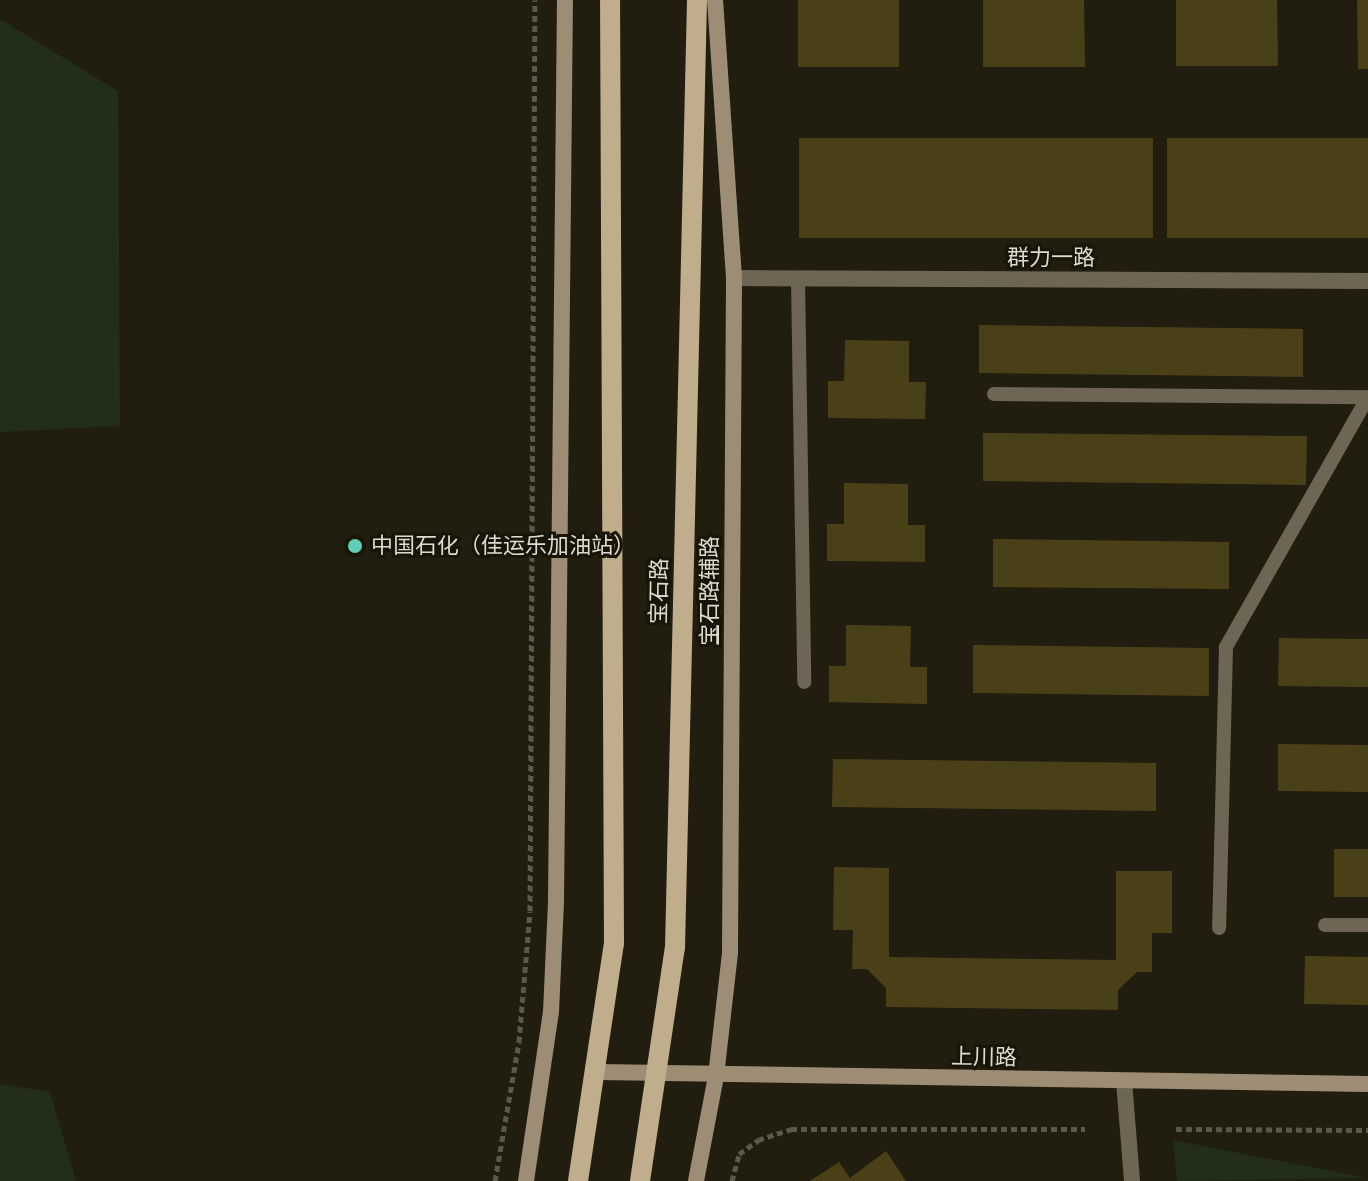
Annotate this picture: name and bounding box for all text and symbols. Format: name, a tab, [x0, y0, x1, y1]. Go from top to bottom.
street label: 群力一路	[1007, 245, 1095, 271]
place label: 中国石化（佳运乐加油站）	[371, 533, 635, 559]
street label: 宝石路辅路	[697, 536, 723, 646]
marker: 中国石化（佳运乐加油站）	[346, 537, 364, 555]
street label: 宝石路	[645, 558, 673, 624]
street label: 上川路	[951, 1043, 1017, 1071]

